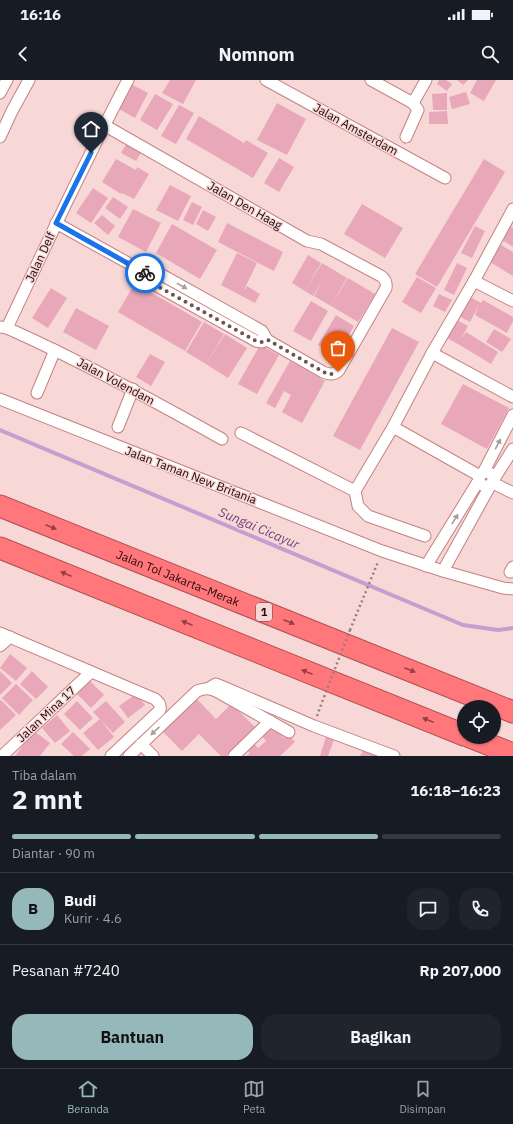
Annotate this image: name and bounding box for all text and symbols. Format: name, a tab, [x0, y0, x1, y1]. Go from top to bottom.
text: 16:16	[20, 5, 61, 24]
icon: back	[12, 43, 34, 65]
text: Nomnom	[218, 43, 295, 66]
icon: search	[479, 43, 501, 65]
street label: Jalan Amsterdam	[311, 99, 401, 159]
pin	[74, 112, 108, 153]
icon: home	[80, 118, 102, 140]
street label: Jalan Den Haag	[205, 178, 286, 233]
street label: Jalan Delf	[22, 229, 58, 284]
courier	[125, 253, 165, 293]
icon: bike	[134, 262, 156, 284]
one-way arrow	[176, 283, 188, 289]
pin	[321, 331, 355, 372]
icon: bag	[327, 337, 349, 359]
street label: Jalan Volendam	[74, 354, 158, 408]
one-way arrow	[495, 438, 501, 450]
street label: Jalan Taman New Britania	[123, 443, 260, 507]
water label: Sungai Cicayur	[216, 503, 303, 553]
one-way arrow	[451, 513, 458, 525]
one-way arrow	[46, 524, 58, 530]
street label: Jalan Tol Jakarta–Merak	[114, 546, 243, 609]
one-way arrow	[60, 571, 72, 577]
road number: 1	[256, 603, 272, 621]
one-way arrow	[283, 619, 294, 625]
one-way arrow	[180, 620, 192, 626]
one-way arrow	[404, 668, 416, 674]
one-way arrow	[302, 669, 313, 675]
street label: Jalan Mina 17	[13, 683, 79, 745]
map controls	[457, 700, 501, 744]
button: locate	[457, 700, 501, 744]
one-way arrow	[421, 717, 433, 723]
one-way arrow	[150, 726, 159, 735]
text: Tiba dalam	[12, 767, 77, 784]
text: 16:18–16:23	[410, 781, 501, 800]
text: 2 mnt	[12, 782, 82, 816]
text: Diantar · 90 m	[12, 845, 95, 862]
button: chat	[407, 888, 449, 930]
button: phone	[459, 888, 501, 930]
text: Budi	[64, 891, 96, 910]
text: B	[28, 899, 38, 918]
text: Kurir · 4.6	[64, 910, 122, 927]
text: Pesanan #7240	[12, 961, 120, 980]
text: Rp 207,000	[420, 961, 501, 980]
button: Bantuan	[12, 1014, 253, 1060]
button: Bagikan	[261, 1014, 501, 1060]
tab: Beranda	[67, 1078, 109, 1116]
tab: Peta	[243, 1078, 265, 1116]
tab: Disimpan	[399, 1078, 446, 1116]

